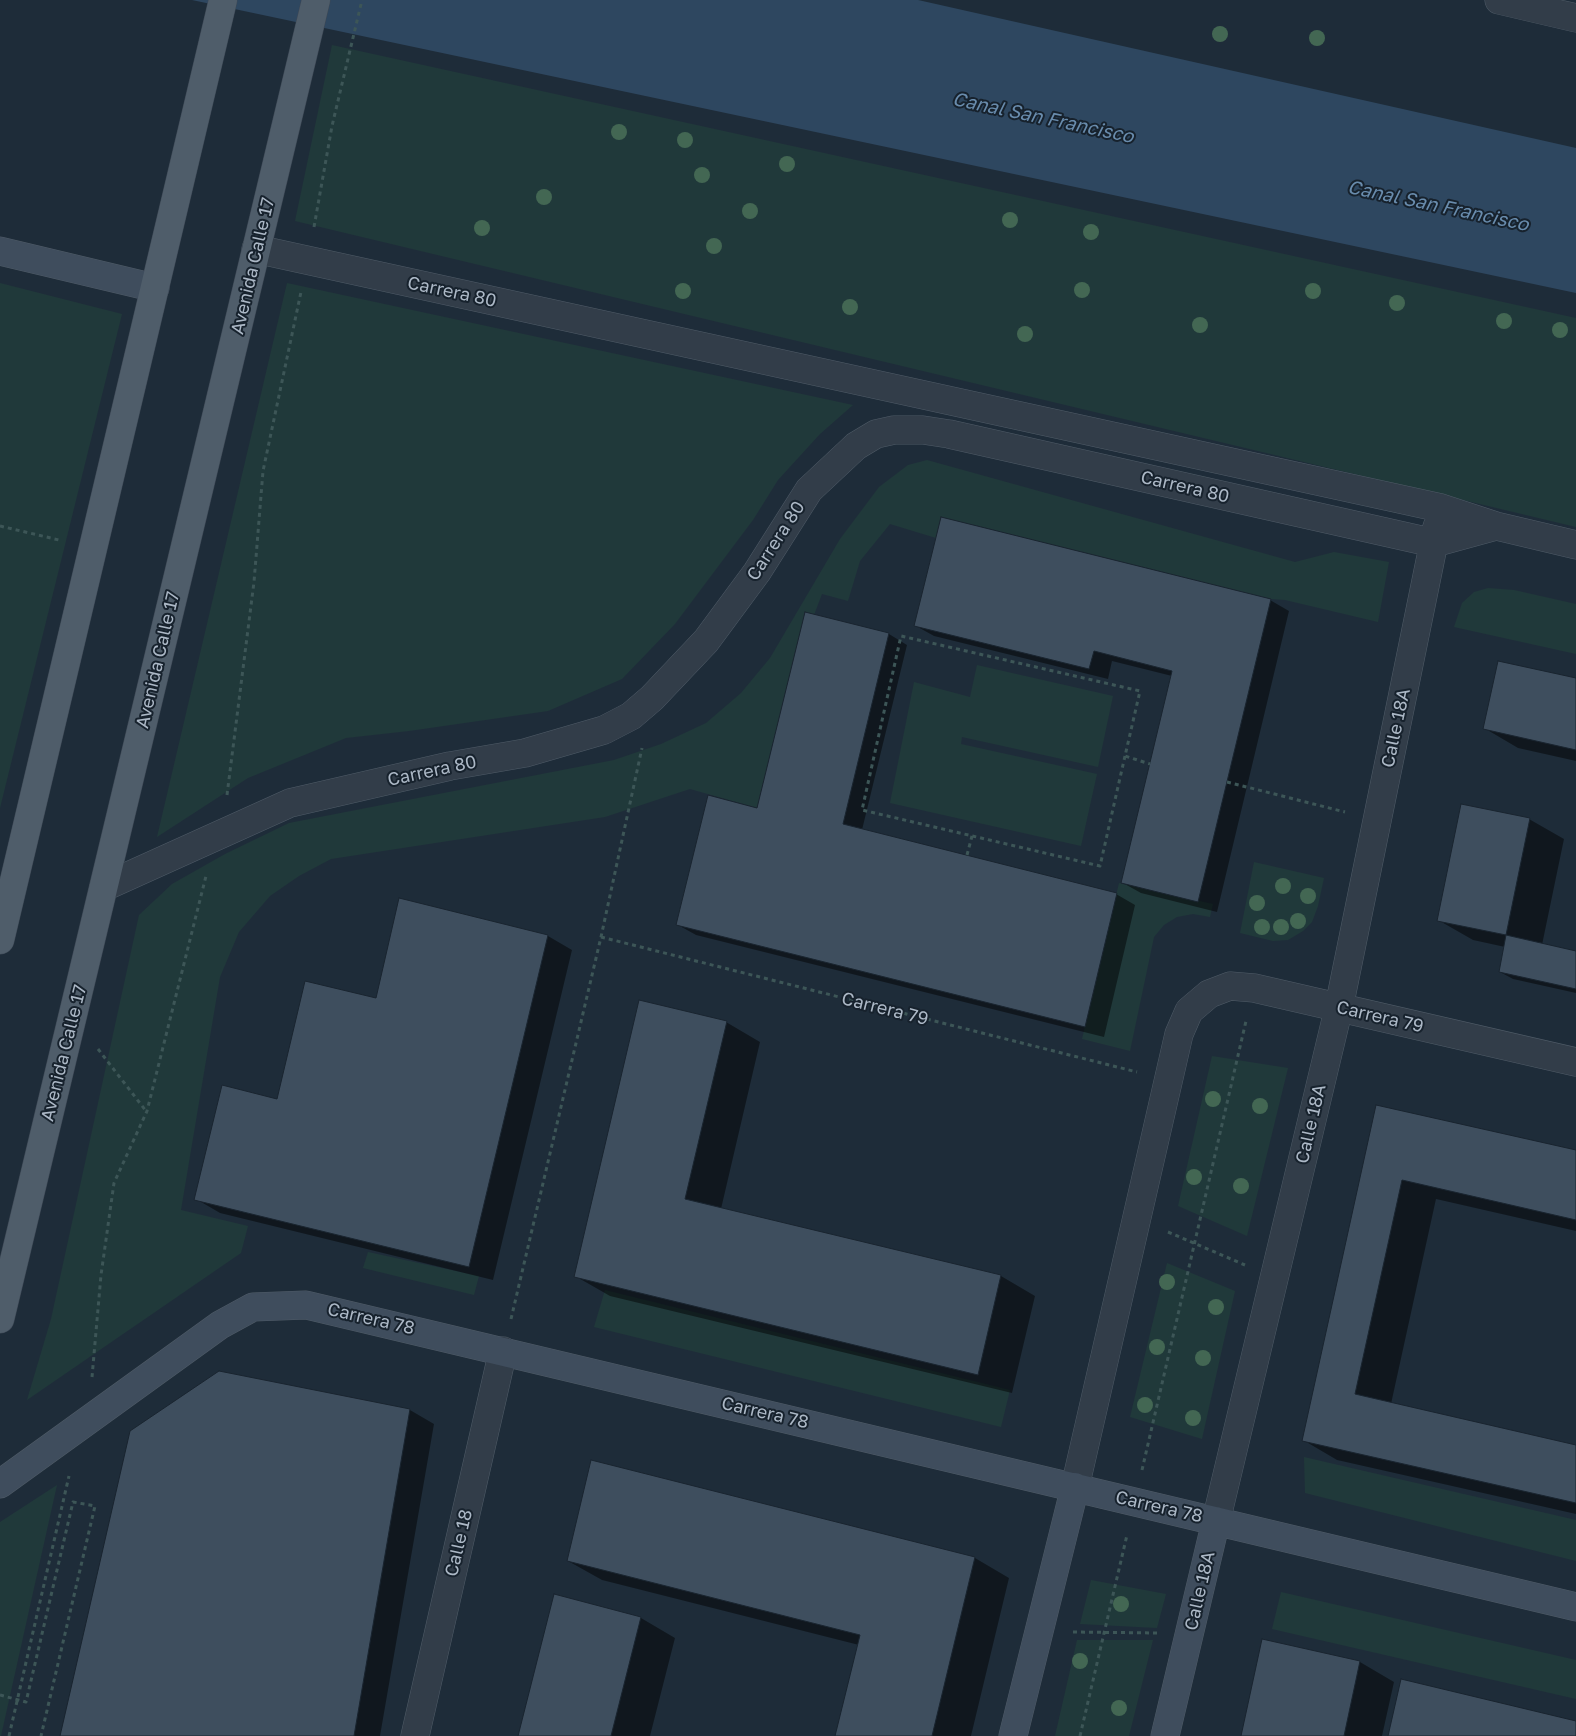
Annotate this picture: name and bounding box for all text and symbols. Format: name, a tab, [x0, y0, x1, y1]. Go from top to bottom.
water label: Canal San Francisco	[950, 88, 1136, 148]
water label: Canal San Francisco	[1345, 176, 1531, 236]
street label: Avenida Calle 17	[227, 195, 279, 337]
street label: Carrera 80	[406, 272, 498, 312]
street label: Carrera 80	[1139, 466, 1231, 508]
street label: Carrera 80	[742, 497, 810, 585]
street label: Avenida Calle 17	[132, 589, 184, 731]
street label: Calle 18A	[1377, 686, 1415, 770]
street label: Carrera 80	[386, 751, 478, 791]
street label: Avenida Calle 17	[37, 983, 91, 1123]
street label: Carrera 79	[839, 988, 931, 1030]
street label: Carrera 79	[1334, 997, 1426, 1037]
street label: Calle 18A	[1291, 1082, 1331, 1166]
street label: Carrera 78	[325, 1298, 417, 1340]
street label: Carrera 78	[719, 1392, 811, 1434]
street label: Carrera 78	[1113, 1486, 1205, 1528]
street label: Calle 18	[441, 1507, 477, 1579]
street label: Calle 18A	[1180, 1549, 1220, 1633]

